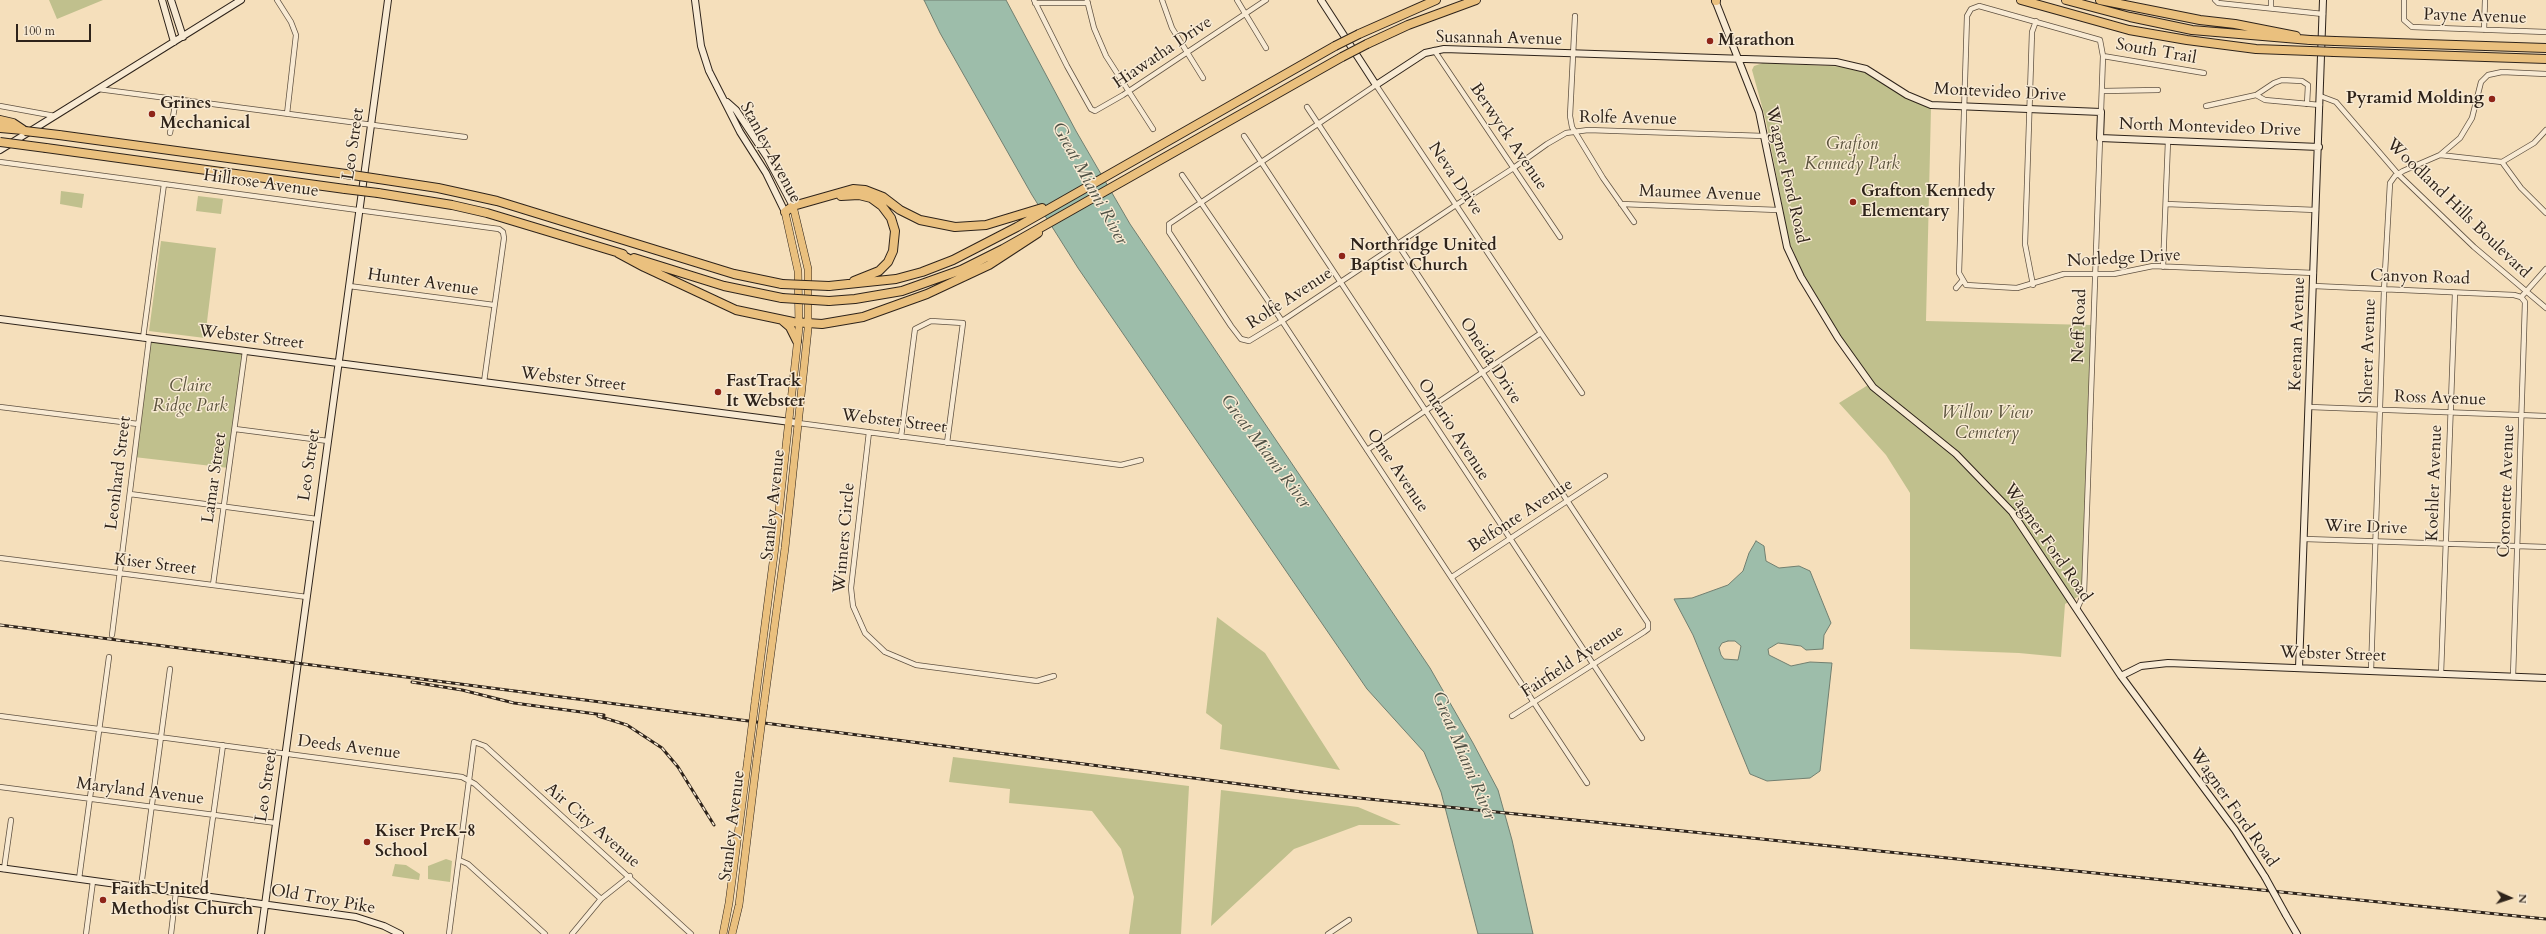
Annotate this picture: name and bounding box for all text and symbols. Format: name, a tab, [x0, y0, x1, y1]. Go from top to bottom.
street label: Payne Avenue	[2423, 5, 2527, 29]
street label: Hiawatha Drive	[1110, 12, 1216, 94]
scale bar	[18, 16, 93, 42]
text: 100 m	[23, 23, 55, 39]
street label: Susannah Avenue	[1436, 28, 1562, 50]
place label: Marathon	[1718, 31, 1795, 51]
street label: South Trail	[2114, 35, 2198, 69]
marker: Marathon	[1705, 36, 1715, 46]
street label: Montevideo Drive	[1933, 79, 2067, 107]
street label: Berwyck Avenue	[1465, 80, 1551, 194]
place label: Pyramid Molding	[2346, 89, 2484, 109]
place label: Grines Mechanical	[160, 94, 250, 134]
marker: Pyramid Molding	[2487, 94, 2497, 104]
street label: Stanley Avenue	[735, 99, 805, 207]
street label: Wagner Ford Road	[1760, 105, 1812, 245]
street label: Leo Street	[339, 107, 369, 181]
street label: Rolfe Avenue	[1579, 108, 1677, 130]
marker: Grines Mechanical	[147, 109, 157, 119]
street label: North Montevideo Drive	[2119, 115, 2301, 141]
water label: Great Miami River	[1046, 119, 1132, 249]
park label: Grafton Kennedy Park	[1804, 135, 1900, 175]
street label: Woodland Hills Boulevard	[2382, 135, 2534, 283]
street label: Neva Drive	[1423, 139, 1487, 219]
street label: Hillrose Avenue	[202, 166, 320, 202]
street label: Maumee Avenue	[1639, 182, 1761, 206]
place label: Grafton Kennedy Elementary	[1861, 182, 1996, 222]
marker: Grafton Kennedy Elementary	[1848, 197, 1858, 207]
place label: Northridge United Baptist Church	[1350, 236, 1497, 276]
street label: Norledge Drive	[2067, 246, 2181, 272]
marker: Northridge United Baptist Church	[1337, 251, 1347, 261]
street label: Rolfe Avenue	[1243, 264, 1337, 334]
street label: Hunter Avenue	[366, 265, 480, 301]
street label: Canyon Road	[2370, 266, 2470, 290]
street label: Keenan Avenue	[2286, 276, 2310, 392]
street label: Neff Road	[2069, 288, 2091, 364]
street label: Sherer Avenue	[2357, 298, 2381, 404]
street label: Oneida Drive	[1455, 314, 1525, 408]
street label: Webster Street	[197, 321, 305, 355]
street label: Webster Street	[519, 363, 627, 397]
place label: FastTrack It Webster	[726, 372, 805, 412]
street label: Ontario Avenue	[1413, 375, 1493, 485]
park label: Claire Ridge Park	[152, 377, 228, 417]
marker: FastTrack It Webster	[713, 387, 723, 397]
street label: Ross Avenue	[2394, 387, 2486, 411]
water label: Great Miami River	[1215, 391, 1315, 513]
park label: Willow View Cemetery	[1941, 404, 2033, 444]
street label: Webster Street	[840, 405, 948, 439]
street label: Leonhard Street	[102, 415, 136, 531]
street label: Koehler Avenue	[2423, 424, 2447, 542]
street label: Coronette Avenue	[2494, 424, 2520, 558]
street label: Ome Avenue	[1362, 425, 1432, 517]
street label: Leo Street	[295, 428, 325, 502]
street label: Lamar Street	[199, 432, 231, 524]
street label: Stanley Avenue	[758, 448, 790, 562]
street label: Belfonte Avenue	[1465, 475, 1577, 557]
street label: Wagner Ford Road	[1999, 480, 2095, 606]
street label: Winners Circle	[830, 482, 860, 594]
street label: Wire Drive	[2324, 516, 2408, 540]
street label: Kiser Street	[113, 550, 197, 580]
street label: Fairfield Avenue	[1518, 621, 1628, 703]
street label: Webster Street	[2280, 643, 2386, 667]
water label: Great Miami River	[1426, 689, 1500, 823]
street label: Deeds Avenue	[296, 732, 402, 764]
street label: Wagner Ford Road	[2185, 745, 2281, 871]
street label: Leo Street	[252, 749, 282, 823]
street label: Stanley Avenue	[716, 769, 750, 883]
street label: Maryland Avenue	[75, 774, 205, 810]
street label: Air City Avenue	[540, 779, 644, 873]
place label: Kiser PreK-8 School	[375, 822, 476, 862]
marker: Kiser PreK-8 School	[362, 837, 372, 847]
north arrow	[2490, 878, 2530, 918]
place label: Faith United Methodist Church	[111, 880, 253, 920]
street label: Old Troy Pike	[269, 881, 377, 919]
text: N	[2515, 893, 2530, 904]
marker: Faith United Methodist Church	[98, 895, 108, 905]

